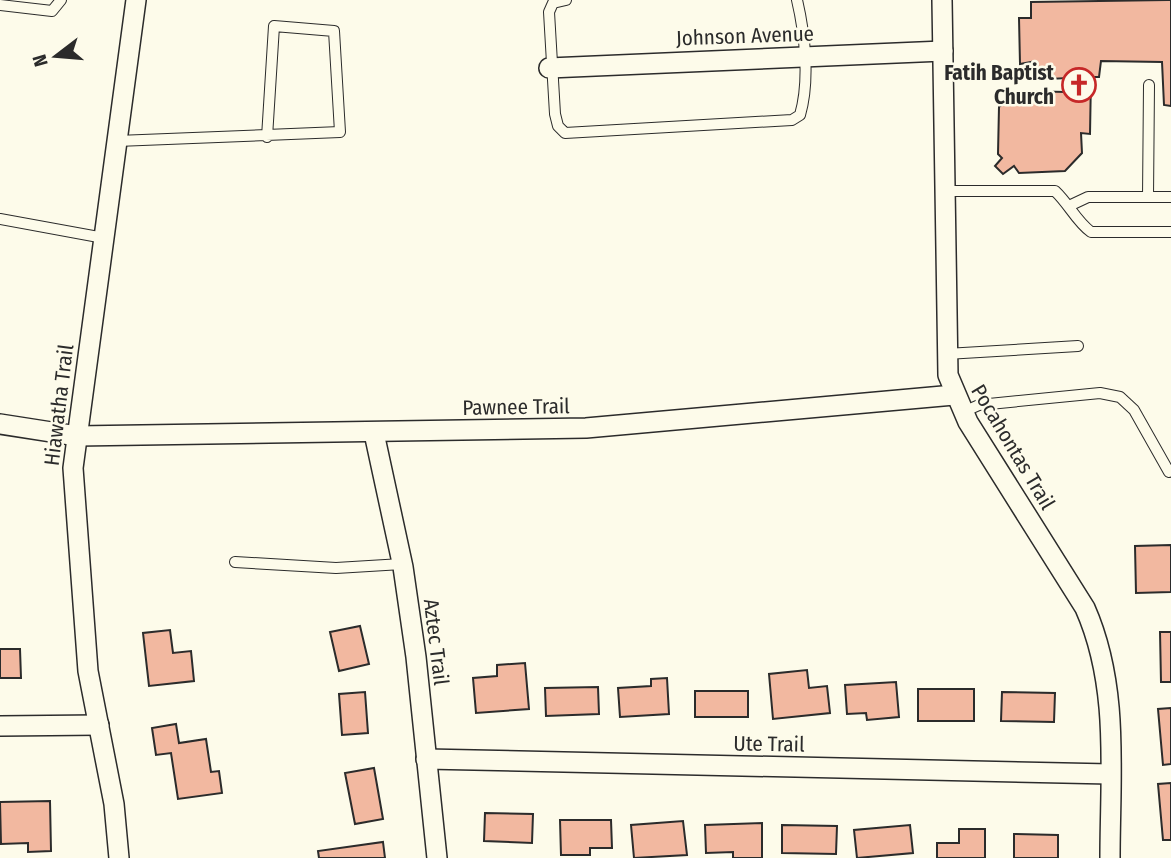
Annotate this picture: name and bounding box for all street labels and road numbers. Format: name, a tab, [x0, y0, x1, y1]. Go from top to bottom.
street label: Johnson Avenue	[676, 21, 814, 51]
street label: Hiawatha Trail	[39, 342, 79, 467]
street label: Pocahontas Trail	[965, 380, 1061, 515]
street label: Pawnee Trail	[462, 393, 570, 421]
street label: Aztec Trail	[418, 597, 454, 687]
street label: Ute Trail	[733, 730, 805, 758]

